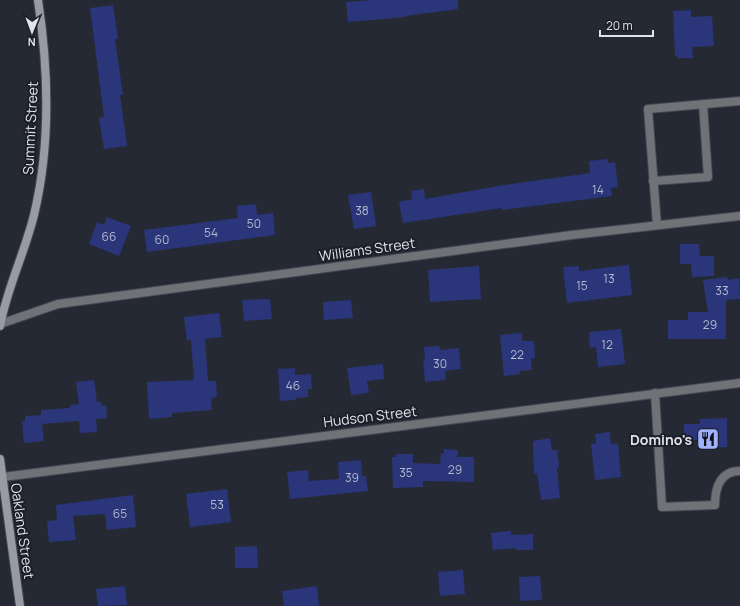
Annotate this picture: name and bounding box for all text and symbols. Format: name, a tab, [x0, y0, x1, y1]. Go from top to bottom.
north arrow	[12, 12, 52, 52]
scale bar	[600, 12, 653, 38]
text: 20 m	[606, 17, 633, 34]
text: N	[28, 35, 36, 50]
street label: Summit Street	[18, 80, 42, 175]
house number: 14	[592, 181, 604, 198]
house number: 38	[355, 202, 369, 219]
house number: 50	[247, 215, 261, 232]
house number: 54	[204, 224, 218, 241]
house number: 66	[102, 228, 116, 245]
house number: 60	[155, 231, 169, 248]
street label: Williams Street	[318, 233, 417, 265]
house number: 13	[603, 270, 615, 287]
house number: 15	[576, 277, 588, 294]
house number: 33	[715, 282, 729, 299]
house number: 29	[703, 316, 717, 333]
house number: 12	[601, 336, 613, 353]
house number: 22	[510, 346, 524, 363]
house number: 30	[433, 355, 447, 372]
house number: 46	[286, 377, 300, 394]
street label: Hudson Street	[322, 401, 418, 431]
restaurant icon: Domino's	[695, 426, 721, 452]
place label: Domino's	[630, 430, 692, 449]
house number: 29	[448, 461, 462, 478]
house number: 35	[399, 464, 413, 481]
house number: 39	[345, 469, 359, 486]
street label: Oakland Street	[7, 482, 39, 580]
house number: 53	[210, 496, 224, 513]
house number: 65	[113, 505, 127, 522]

